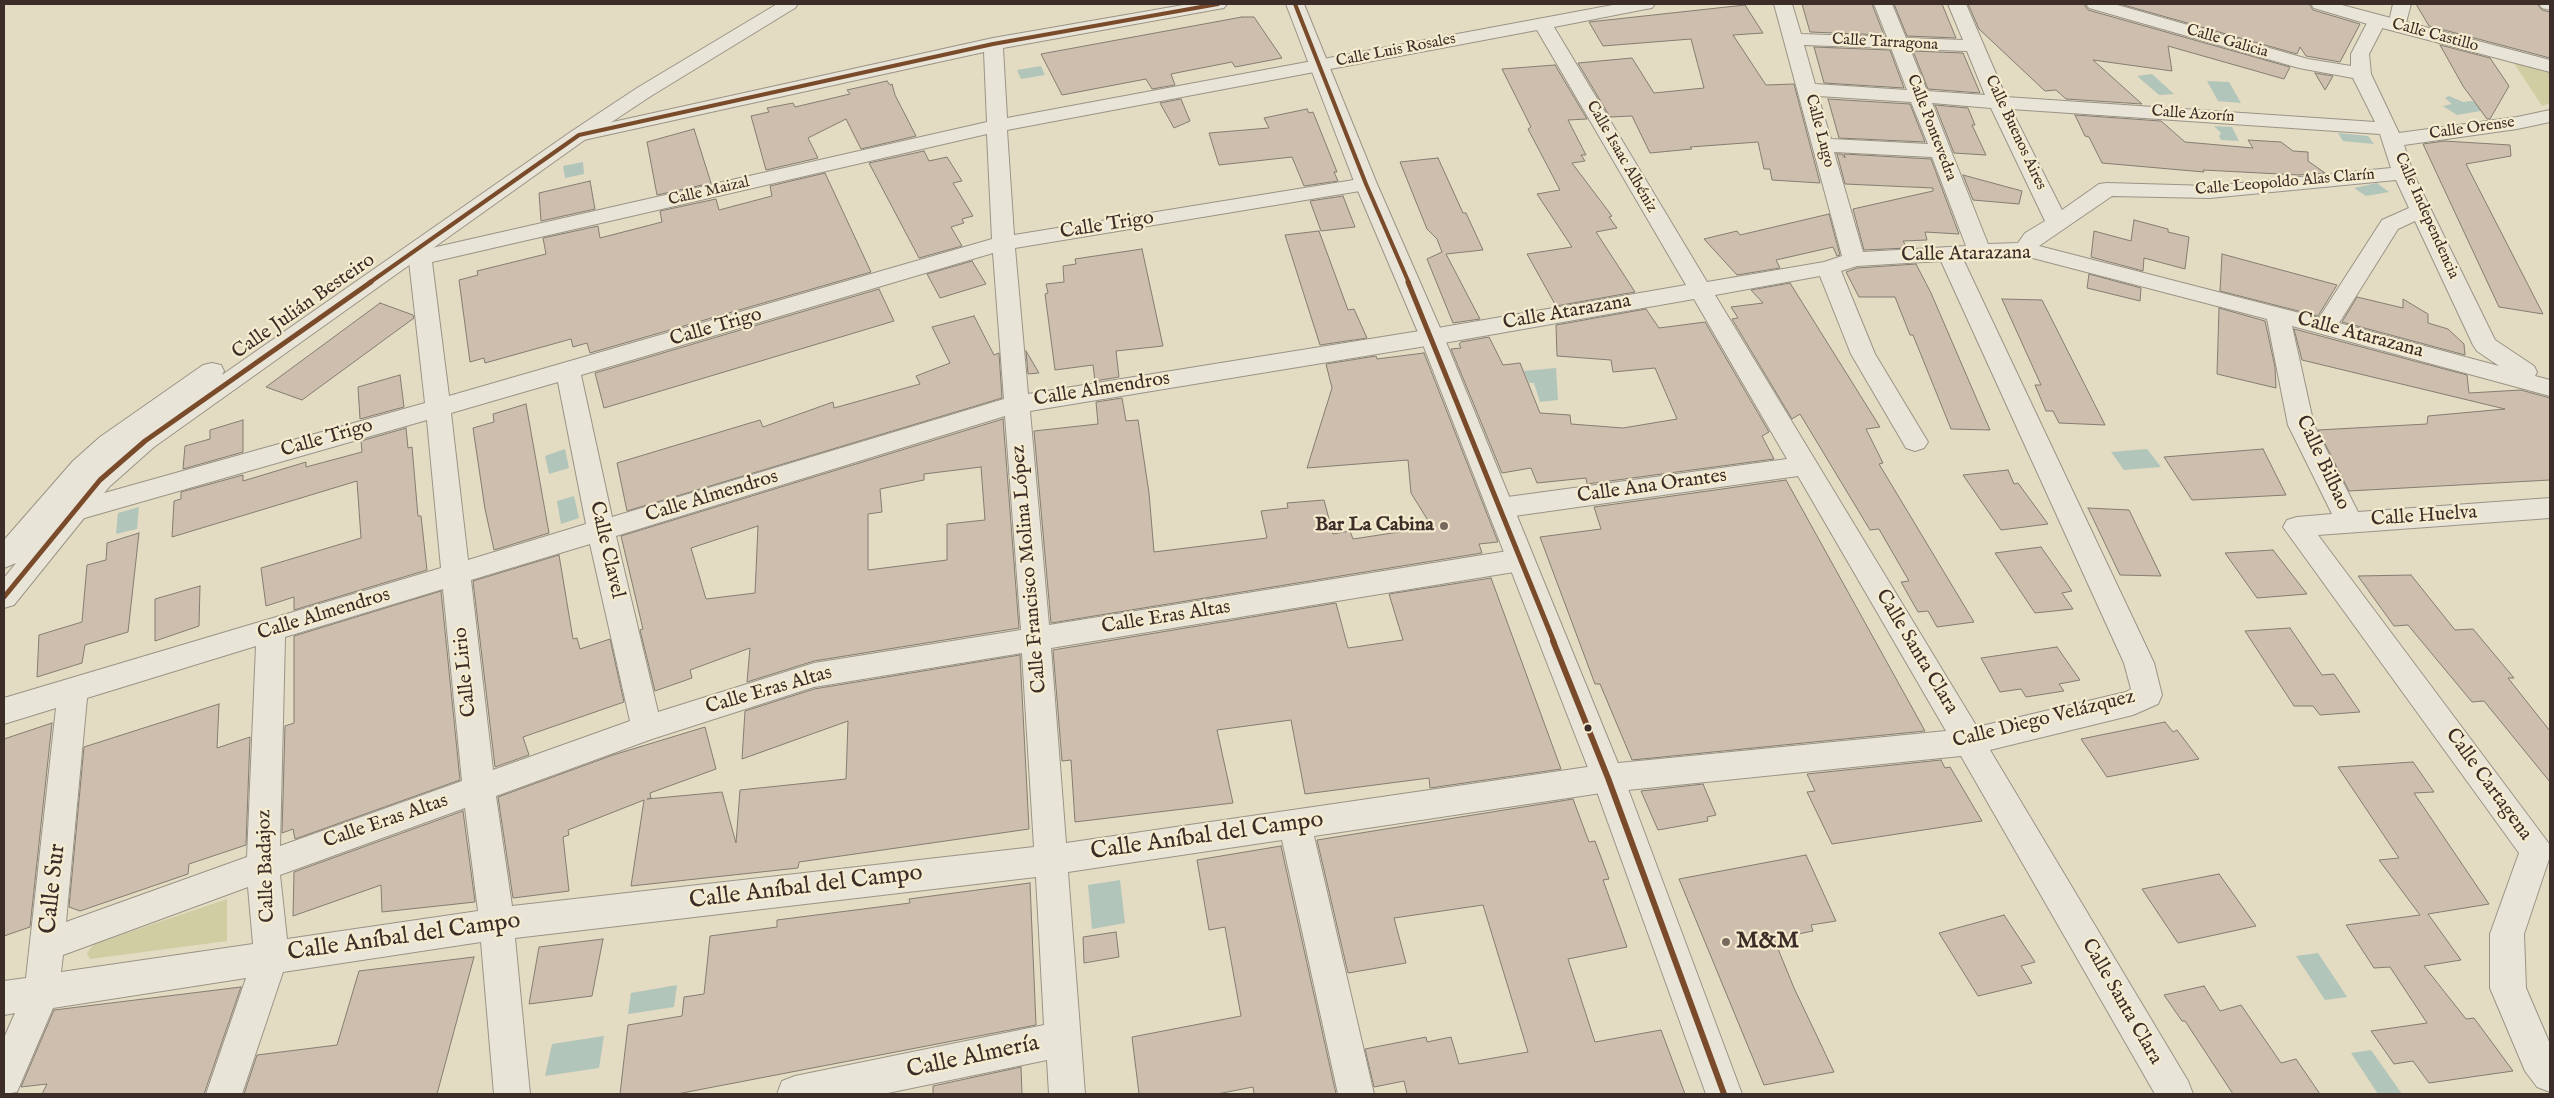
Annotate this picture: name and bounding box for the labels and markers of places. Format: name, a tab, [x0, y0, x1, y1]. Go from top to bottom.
place label: Bar La Cabina	[1315, 514, 1434, 538]
marker: Bar La Cabina	[1438, 520, 1450, 532]
unlabelled marker	[1583, 723, 1593, 733]
place label: M&M	[1736, 928, 1799, 956]
marker: M&M	[1720, 936, 1732, 948]

